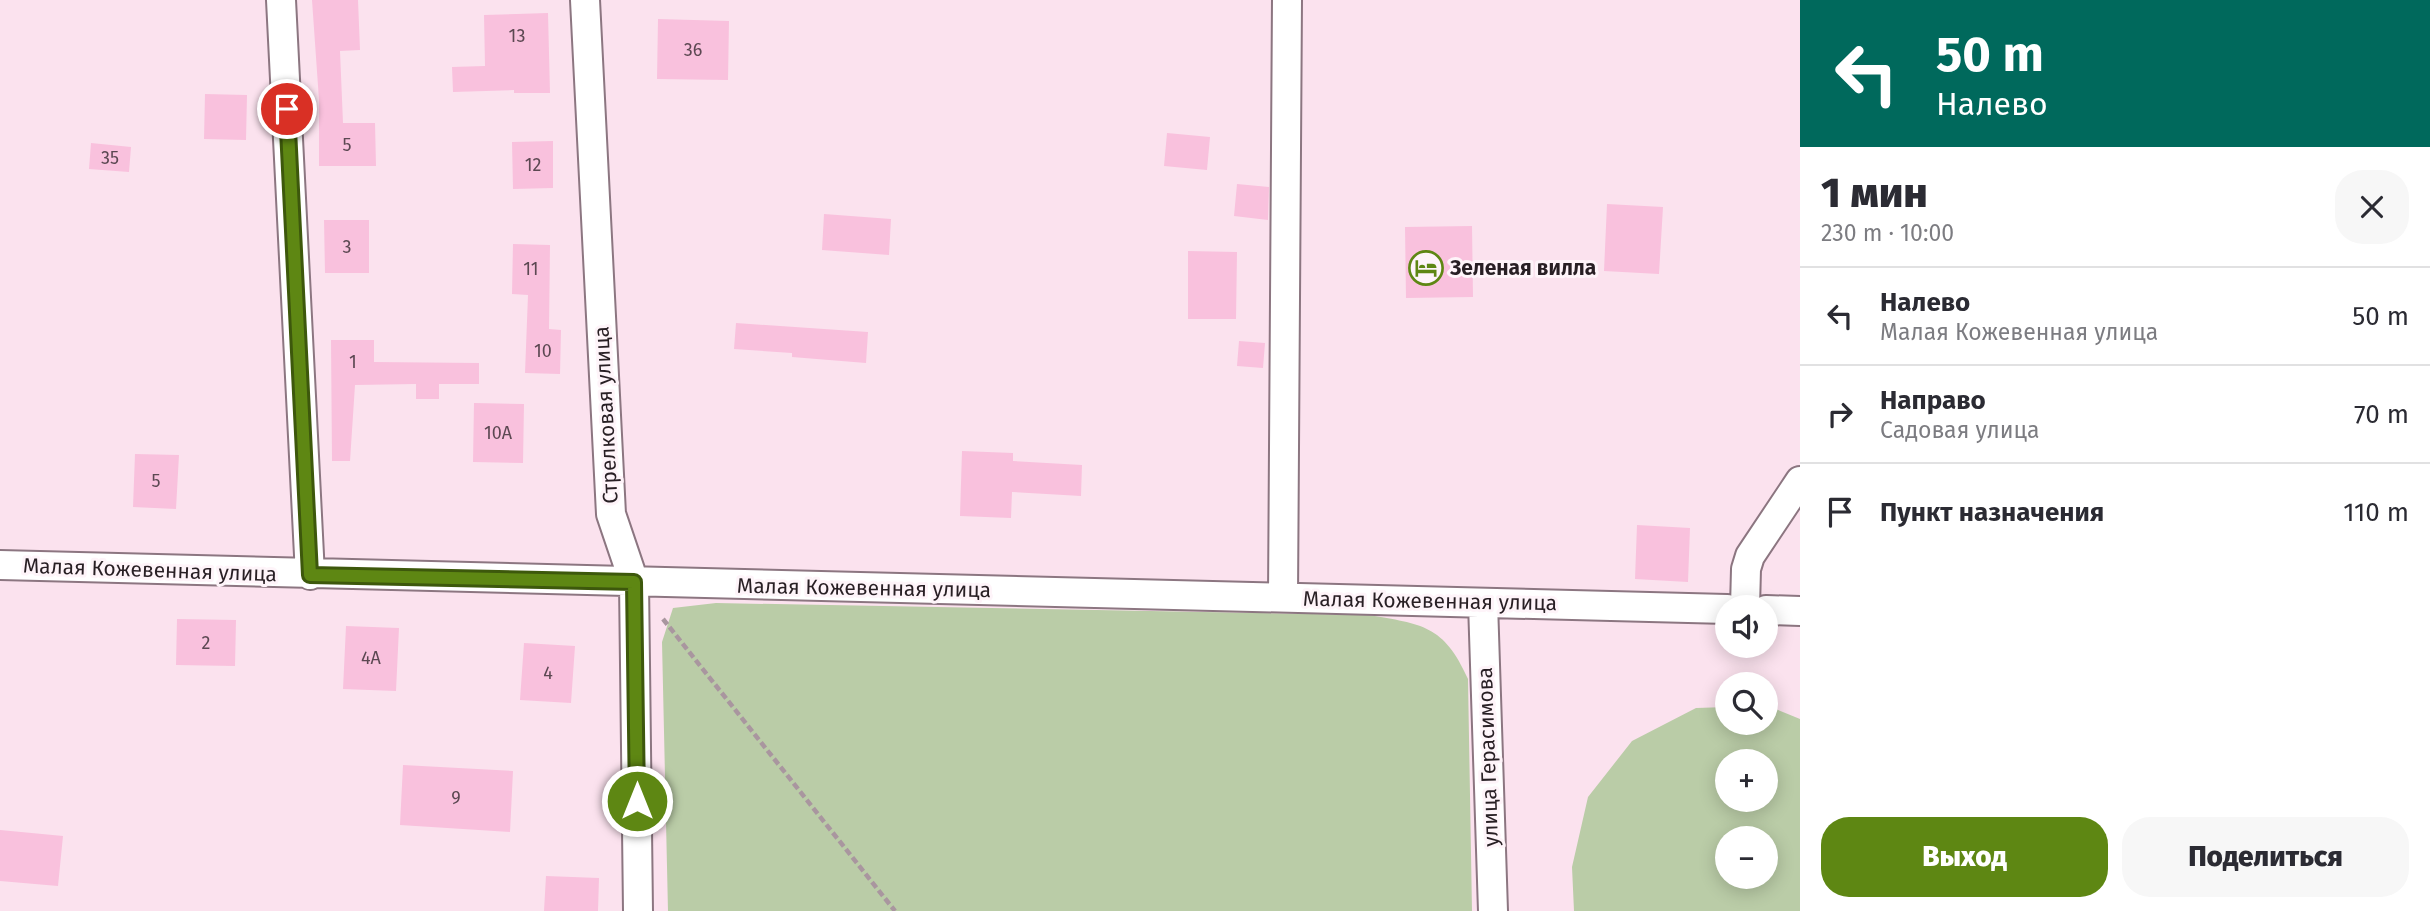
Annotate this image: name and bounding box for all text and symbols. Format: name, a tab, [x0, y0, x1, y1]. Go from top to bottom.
house number: 13	[509, 25, 525, 47]
text: 50 m	[1936, 25, 2044, 84]
icon: left	[1821, 28, 1912, 119]
house number: 36	[684, 39, 702, 61]
pin	[257, 79, 317, 139]
text: Налево	[1936, 85, 2048, 123]
icon: arrive	[268, 90, 306, 128]
house number: 5	[342, 134, 352, 156]
house number: 35	[101, 147, 119, 169]
house number: 12	[525, 154, 541, 176]
text: 1 мин	[1821, 168, 1928, 218]
button: close	[2335, 170, 2409, 244]
text: 230 m · 10:00	[1821, 219, 1954, 247]
house number: 3	[343, 236, 351, 258]
hotel icon: Зеленая вилла	[1407, 249, 1445, 287]
place label: Зеленая вилла	[1449, 255, 1596, 281]
house number: 11	[523, 258, 539, 280]
text: Налево	[1880, 287, 1970, 318]
icon: left	[1821, 297, 1859, 335]
text: 50 m	[2352, 301, 2409, 332]
text: Малая Кожевенная улица	[1880, 318, 2158, 346]
street label: Стрелковая улица	[588, 326, 624, 504]
house number: 10	[534, 340, 552, 362]
house number: 1	[349, 351, 357, 373]
text: Направо	[1880, 385, 1986, 416]
icon: right	[1821, 395, 1859, 433]
text: 70 m	[2354, 399, 2409, 430]
text: Садовая улица	[1880, 416, 2039, 444]
house number: 10А	[484, 422, 513, 444]
house number: 5	[151, 470, 161, 492]
icon: arrive	[1821, 493, 1859, 531]
text: Пункт назначения	[1880, 497, 2104, 528]
text: 110 m	[2343, 497, 2409, 528]
street label: Малая Кожевенная улица	[23, 553, 277, 587]
street label: Малая Кожевенная улица	[737, 573, 991, 603]
street label: Малая Кожевенная улица	[1303, 586, 1557, 616]
map controls	[1715, 595, 1778, 889]
button: sound	[1715, 595, 1778, 658]
house number: 2	[202, 632, 211, 654]
house number: 4А	[361, 647, 382, 669]
house number: 4	[543, 662, 553, 684]
street label: улица Герасимова	[1472, 667, 1504, 847]
button: search	[1715, 672, 1778, 735]
button: +	[1715, 749, 1778, 812]
position arrow	[600, 764, 674, 838]
house number: 9	[451, 787, 461, 809]
button: Выход	[1821, 817, 2108, 897]
button: Поделиться	[2122, 817, 2409, 897]
button: −	[1715, 826, 1778, 889]

